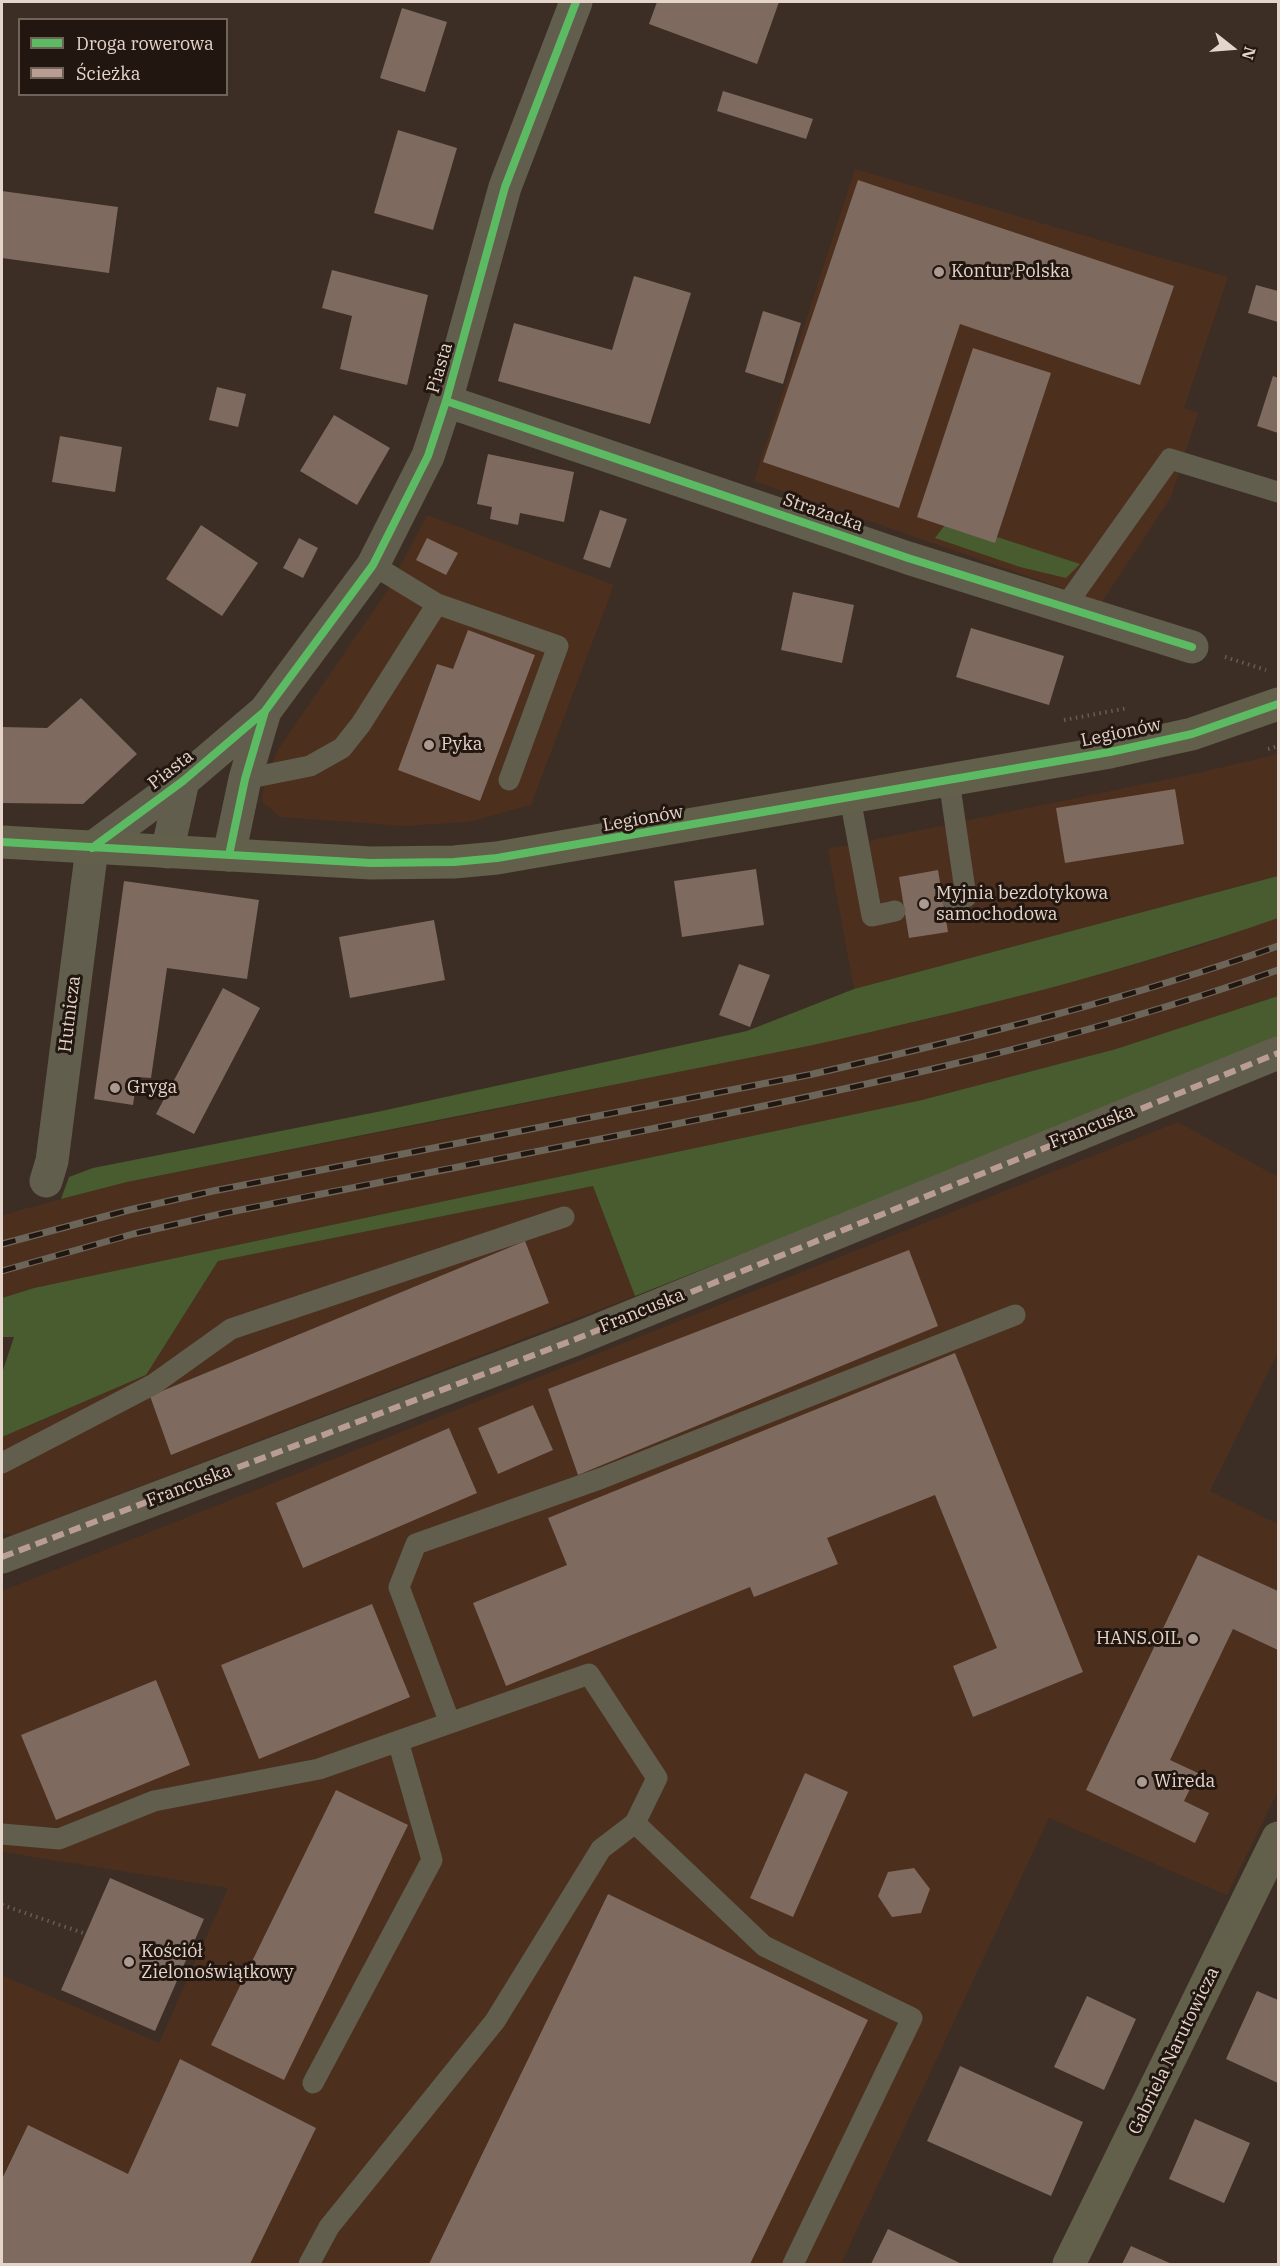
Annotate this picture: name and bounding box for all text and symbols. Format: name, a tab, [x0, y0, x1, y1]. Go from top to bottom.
legend	[18, 18, 228, 96]
north arrow	[1202, 18, 1262, 78]
text: Droga rowerowa	[76, 32, 214, 55]
text: N	[1238, 44, 1261, 62]
text: Ścieżka	[76, 62, 141, 85]
place label: Kontur Polska	[951, 261, 1070, 283]
marker: Kontur Polska	[932, 265, 946, 279]
street label: Piasta	[423, 340, 457, 396]
street label: Strażacka	[780, 489, 866, 537]
street label: Legionów	[1079, 714, 1163, 752]
place label: Pyka	[441, 734, 482, 756]
marker: Pyka	[422, 738, 436, 752]
street label: Piasta	[144, 746, 198, 794]
street label: Legionów	[601, 801, 685, 837]
place label: Myjnia bezdotykowa samochodowa	[936, 883, 1108, 926]
marker: Myjnia bezdotykowa samochodowa	[917, 897, 931, 911]
street label: Hutnicza	[55, 974, 85, 1054]
place label: Gryga	[127, 1077, 177, 1099]
marker: Gryga	[108, 1081, 122, 1095]
street label: Francuska	[1046, 1100, 1138, 1154]
street label: Francuska	[596, 1284, 688, 1338]
street label: Francuska	[143, 1460, 235, 1512]
place label: HANS.OIL	[1096, 1628, 1181, 1650]
marker: HANS.OIL	[1186, 1632, 1200, 1646]
place label: Wireda	[1154, 1771, 1215, 1793]
marker: Wireda	[1135, 1775, 1149, 1789]
place label: Kościół Zielonoświątkowy	[141, 1941, 294, 1984]
marker: Kościół Zielonoświątkowy	[122, 1955, 136, 1969]
street label: Gabriela Narutowicza	[1124, 1964, 1224, 2138]

